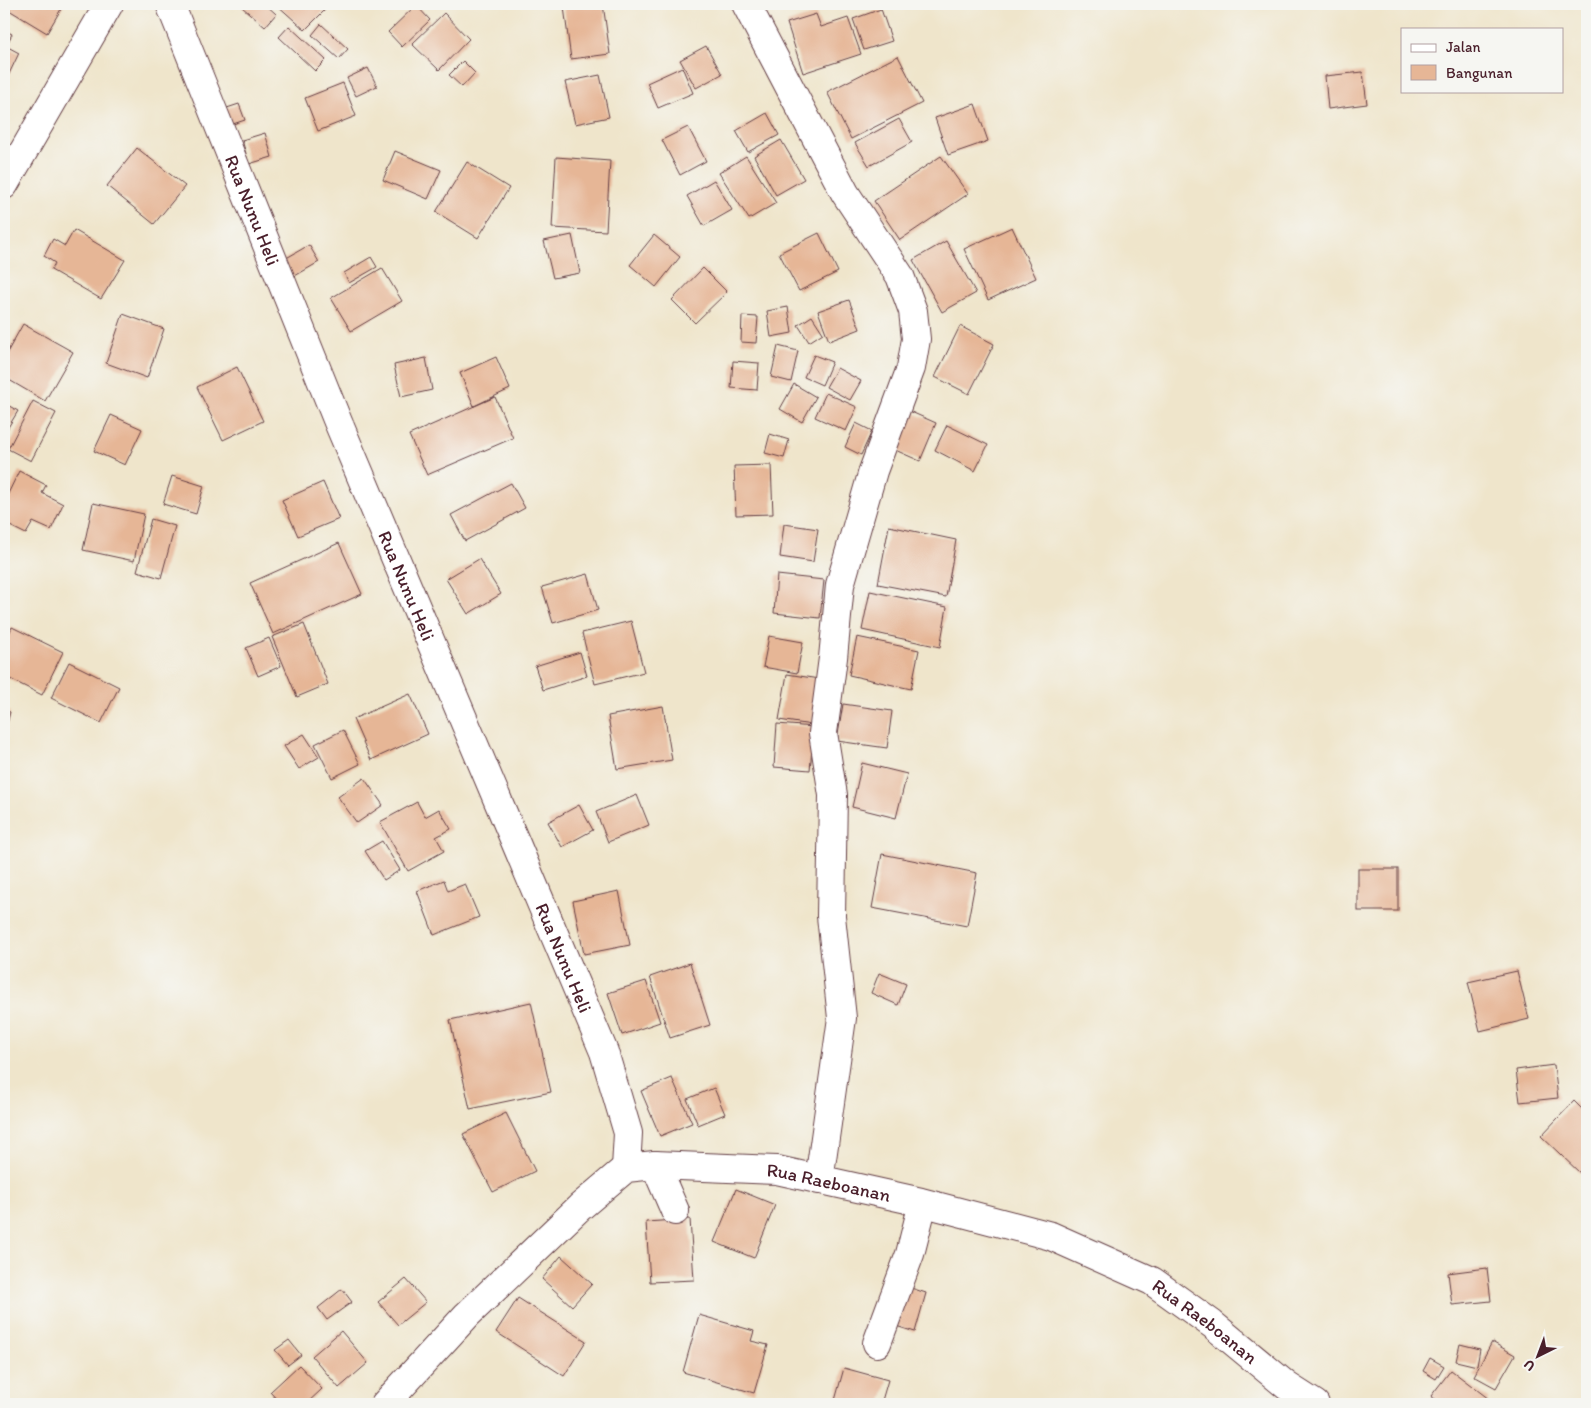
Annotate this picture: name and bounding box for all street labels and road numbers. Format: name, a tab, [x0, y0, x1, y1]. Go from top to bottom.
street label: Rua Nunu Heli	[220, 152, 285, 269]
street label: Rua Nunu Heli	[373, 527, 440, 644]
street label: Rua Nunu Heli	[530, 900, 597, 1016]
street label: Rua Raeboanan	[766, 1159, 893, 1207]
street label: Rua Raeboanan	[1148, 1274, 1262, 1369]

